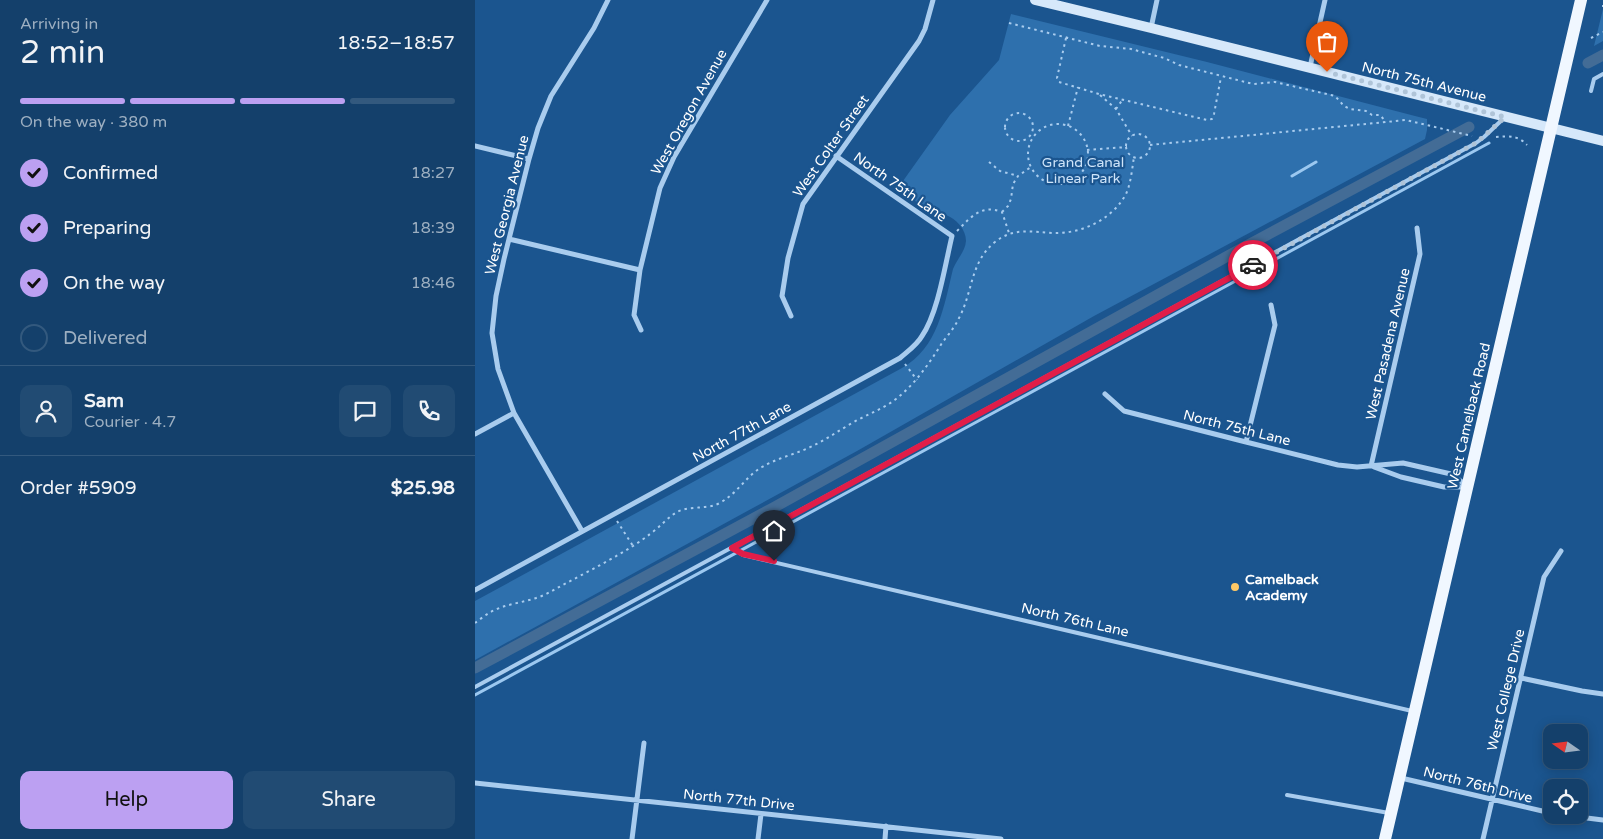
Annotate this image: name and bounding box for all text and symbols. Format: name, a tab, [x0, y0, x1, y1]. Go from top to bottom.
text: Arriving in	[20, 14, 98, 34]
pin	[1306, 21, 1348, 72]
icon: bag	[1313, 28, 1341, 56]
text: 18:52–18:57	[337, 32, 455, 54]
text: 2 min	[20, 34, 105, 72]
street label: West Oregon Avenue	[647, 46, 731, 178]
street label: North 75th Avenue	[1360, 58, 1488, 106]
street label: West Colter Street	[789, 91, 873, 200]
text: On the way · 380 m	[20, 112, 167, 132]
street label: West Georgia Avenue	[481, 133, 533, 277]
street label: North 75th Lane	[850, 149, 950, 226]
park label: Grand Canal Linear Park	[1042, 154, 1124, 187]
icon: check	[20, 159, 48, 187]
text: Confirmed	[63, 162, 158, 184]
text: 18:27	[411, 163, 455, 183]
icon: check	[20, 214, 48, 242]
text: Preparing	[63, 217, 152, 239]
text: 18:39	[411, 218, 455, 238]
courier	[1228, 240, 1278, 290]
icon: car	[1239, 251, 1267, 279]
street label: West Pasadena Avenue	[1362, 266, 1414, 422]
icon: check	[20, 269, 48, 297]
text: On the way	[63, 272, 165, 294]
text: 18:46	[411, 273, 455, 293]
text: Delivered	[63, 327, 148, 349]
street label: West Camelback Road	[1444, 341, 1494, 491]
button: person	[20, 385, 72, 437]
button: chat	[339, 385, 391, 437]
button: phone	[403, 385, 455, 437]
text: Sam	[84, 390, 124, 412]
street label: North 77th Lane	[690, 398, 794, 466]
street label: North 75th Lane	[1182, 406, 1292, 450]
text: Courier · 4.7	[84, 412, 176, 432]
text: Order #5909	[20, 477, 137, 499]
text: $25.98	[391, 477, 455, 499]
pin	[753, 510, 795, 561]
icon: home	[760, 517, 788, 545]
place label: Camelback Academy	[1245, 571, 1319, 604]
marker: Camelback Academy	[1229, 581, 1241, 593]
street label: North 76th Lane	[1020, 599, 1131, 641]
street label: West College Drive	[1484, 627, 1528, 753]
north arrow	[1543, 724, 1587, 769]
map controls	[1543, 724, 1588, 824]
street label: North 76th Drive	[1422, 763, 1534, 807]
button: Help	[20, 771, 233, 829]
button: Share	[243, 771, 455, 829]
button: locate	[1543, 779, 1588, 824]
street label: North 77th Drive	[682, 786, 796, 814]

